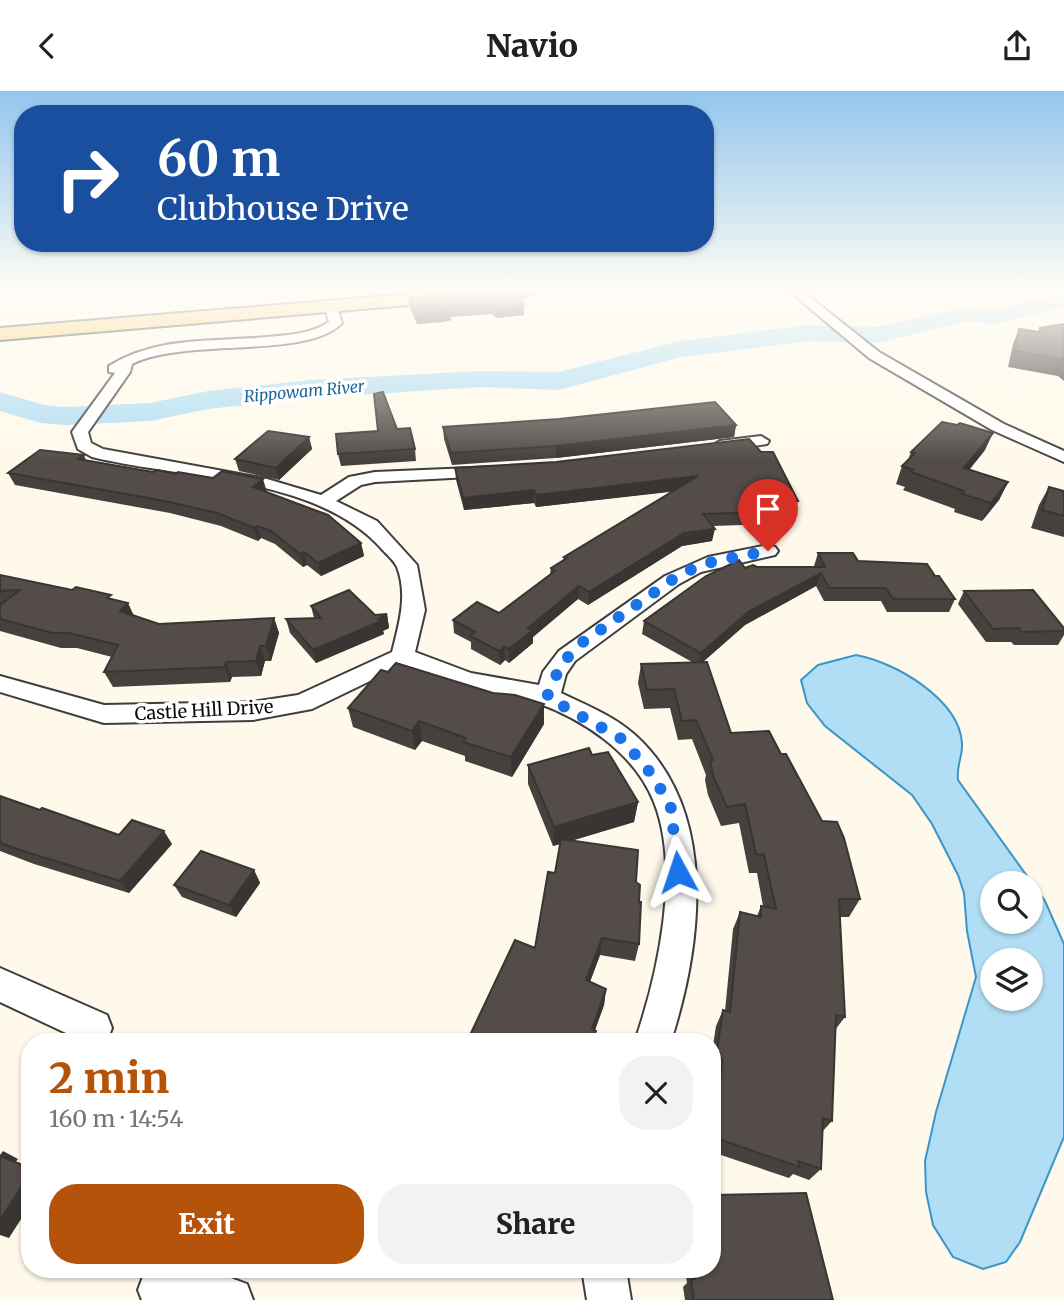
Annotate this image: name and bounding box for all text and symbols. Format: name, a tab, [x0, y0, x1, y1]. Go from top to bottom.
text: Navio	[486, 26, 578, 66]
icon: back	[28, 27, 66, 65]
icon: share	[998, 27, 1036, 65]
text: 60 m	[157, 128, 280, 189]
icon: right	[42, 133, 133, 224]
text: Clubhouse Drive	[157, 189, 409, 229]
water label: Rippowam River	[243, 376, 366, 406]
pin	[738, 479, 798, 551]
icon: arrive	[749, 490, 787, 528]
street label: Castle Hill Drive	[134, 695, 274, 725]
position arrow	[641, 835, 715, 909]
map controls	[980, 871, 1043, 1011]
button: search	[980, 871, 1043, 934]
button: layers	[980, 948, 1043, 1011]
text: 2 min	[49, 1052, 169, 1104]
button: close	[619, 1056, 693, 1130]
text: 160 m · 14:54	[49, 1104, 183, 1133]
button: Exit	[49, 1184, 364, 1264]
button: Share	[378, 1184, 693, 1264]

